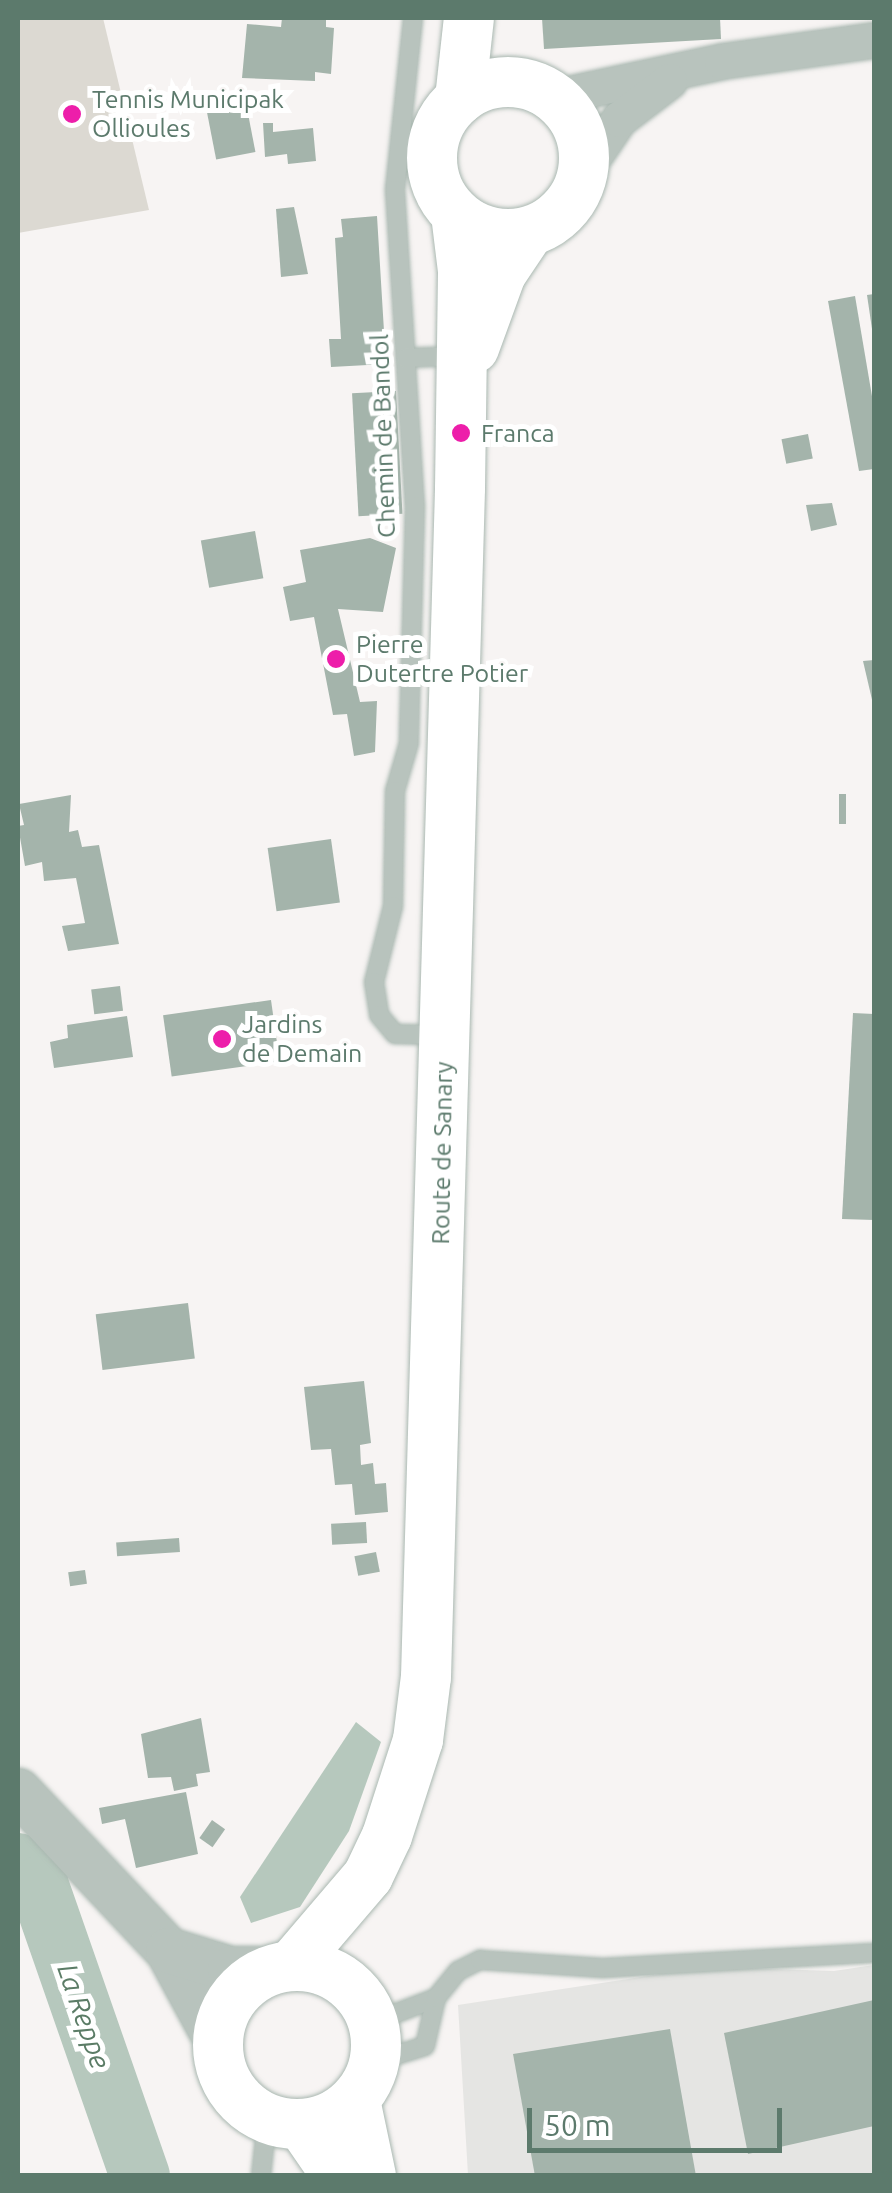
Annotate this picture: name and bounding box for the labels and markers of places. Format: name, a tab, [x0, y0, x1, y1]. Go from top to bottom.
place label: Tennis Municipak Ollioules	[92, 85, 284, 144]
marker: Tennis Municipak Ollioules	[61, 103, 83, 125]
place label: Franca	[481, 418, 555, 448]
marker: Franca	[450, 422, 472, 444]
place label: Pierre Dutertre Potier	[356, 630, 528, 689]
marker: Pierre Dutertre Potier	[325, 648, 347, 670]
place label: Jardins de Demain	[242, 1010, 362, 1069]
marker: Jardins de Demain	[211, 1028, 233, 1050]

